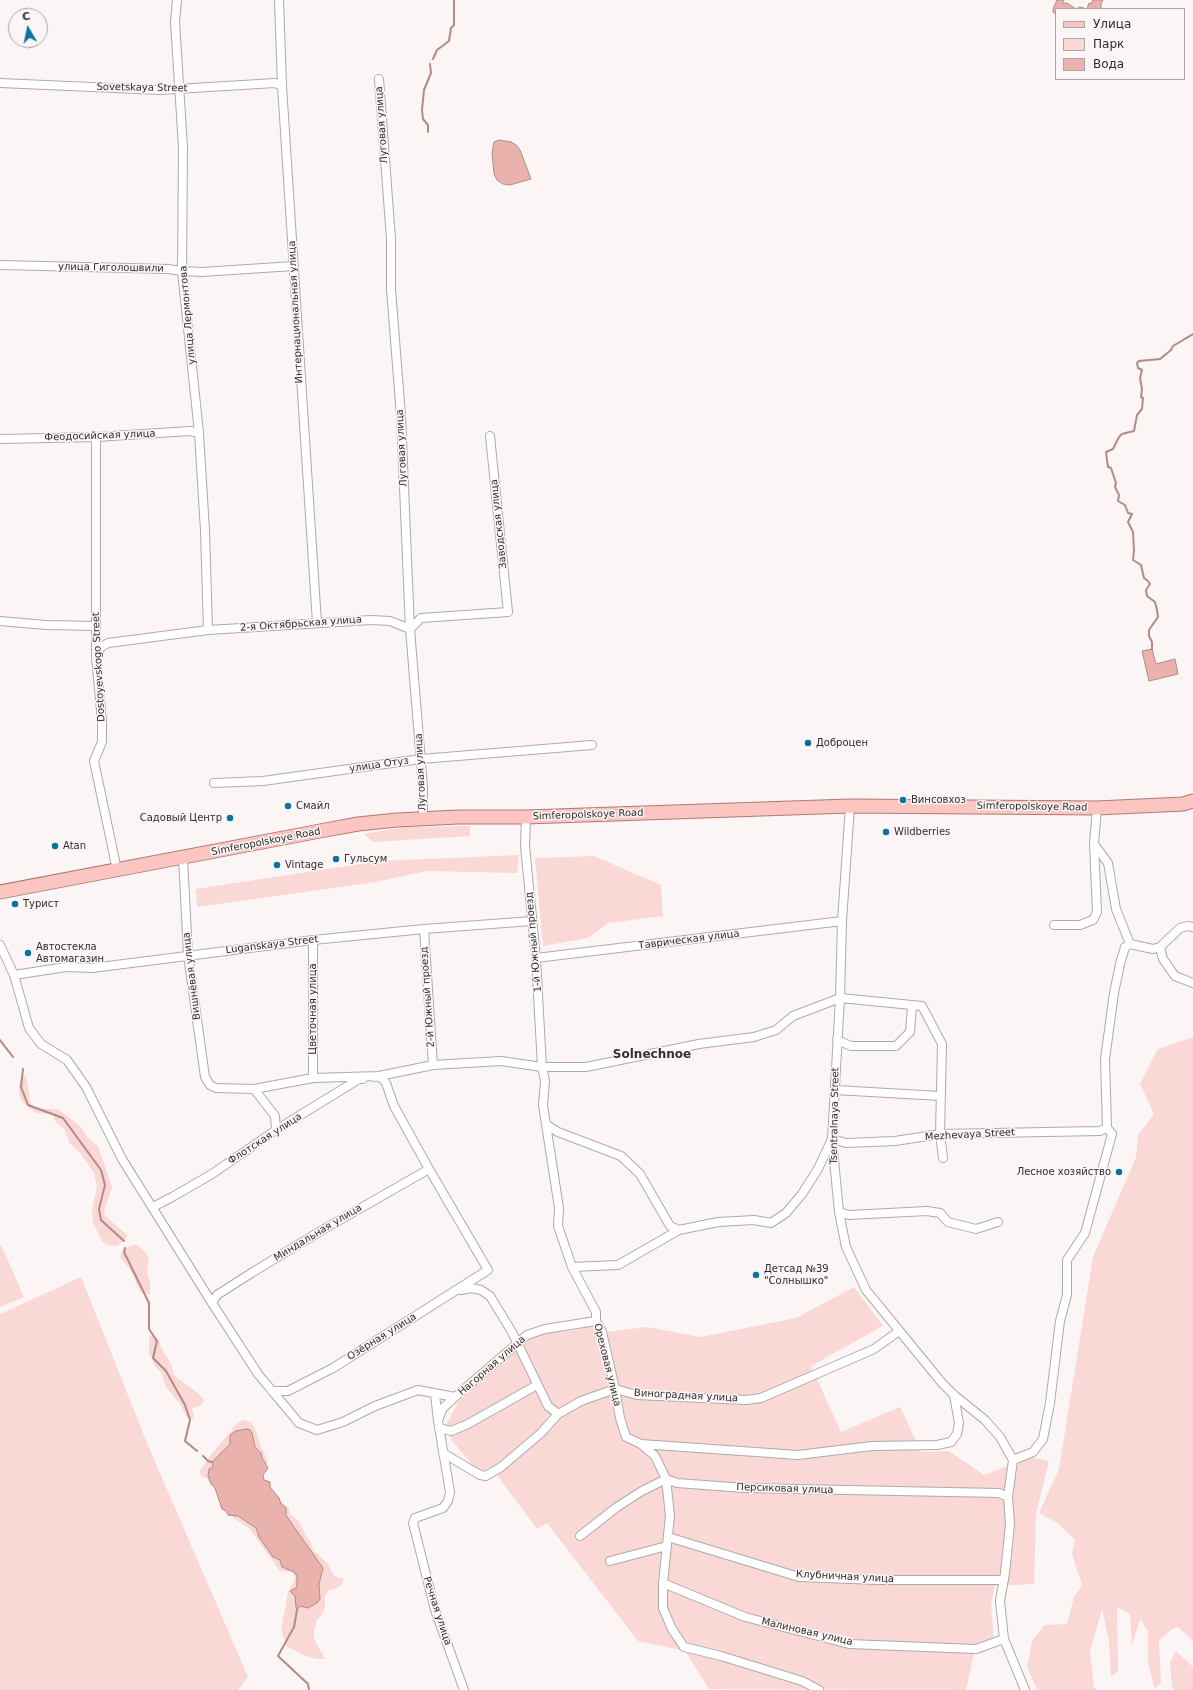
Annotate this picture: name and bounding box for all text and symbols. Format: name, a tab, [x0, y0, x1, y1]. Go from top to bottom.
north arrow	[8, 8, 48, 48]
legend	[1055, 8, 1185, 80]
text: С	[21, 10, 31, 24]
text: Улица	[1093, 17, 1131, 31]
text: Парк	[1093, 37, 1124, 51]
text: Вода	[1093, 57, 1124, 71]
street label: Sovetskaya Street	[96, 81, 188, 95]
street label: Луговая улица	[373, 86, 391, 164]
street label: Интернациональная улица	[286, 240, 306, 384]
street label: улица Гиголошвили	[58, 261, 164, 275]
street label: улица Лермонтова	[178, 265, 198, 365]
street label: Луговая улица	[394, 409, 410, 487]
street label: Феодосийская улица	[44, 428, 156, 444]
street label: Заводская улица	[488, 479, 510, 569]
street label: Dostoyevskogo Street	[90, 612, 108, 722]
street label: 2-я Октябрьская улица	[240, 614, 362, 634]
street label: Луговая улица	[413, 733, 429, 811]
place label: Доброцен	[816, 737, 868, 749]
marker: Доброцен	[803, 738, 813, 748]
street label: улица Отуз	[349, 755, 409, 775]
place label: Винсовхоз	[911, 794, 966, 806]
marker: Винсовхоз	[898, 795, 908, 805]
place label: Смайл	[296, 800, 330, 812]
street label: Simferopolskoye Road	[976, 800, 1088, 814]
marker: Смайл	[283, 801, 293, 811]
street label: Simferopolskoye Road	[532, 807, 644, 823]
place label: Садовый Центр	[140, 812, 222, 824]
marker: Садовый Центр	[225, 813, 235, 823]
street label: Simferopolskoye Road	[210, 826, 322, 858]
place label: Wildberries	[894, 826, 950, 838]
marker: Wildberries	[881, 827, 891, 837]
place label: Atan	[63, 840, 86, 852]
marker: Atan	[50, 841, 60, 851]
place label: Гульсум	[344, 853, 387, 865]
marker: Гульсум	[331, 854, 341, 864]
place label: Vintage	[285, 859, 323, 871]
marker: Vintage	[272, 860, 282, 870]
street label: 1-й Южный проезд	[524, 891, 544, 993]
place label: Турист	[23, 898, 59, 910]
marker: Турист	[10, 899, 20, 909]
street label: Таврическая улица	[638, 928, 740, 952]
street label: Вишнёвая улица	[181, 932, 203, 1020]
street label: Luganskaya Street	[225, 933, 319, 957]
place label: Автостекла Автомагазин	[36, 941, 104, 964]
street label: 2-й Южный проезд	[418, 946, 438, 1048]
marker: Автостекла Автомагазин	[23, 948, 33, 958]
street label: Цветочная улица	[307, 963, 319, 1055]
district label: Solnechnoe	[613, 1048, 691, 1062]
street label: Tsentralnaya Street	[828, 1067, 842, 1165]
street label: Флотская улица	[226, 1111, 304, 1167]
street label: Mezhevaya Street	[925, 1127, 1015, 1143]
place label: Лесное хозяйство	[1017, 1166, 1111, 1178]
marker: Лесное хозяйство	[1114, 1167, 1124, 1177]
street label: Миндальная улица	[272, 1202, 364, 1264]
place label: Детсад №39 "Солнышко"	[764, 1263, 829, 1286]
marker: Детсад №39 "Солнышко"	[751, 1270, 761, 1280]
street label: Озёрная улица	[345, 1311, 419, 1363]
street label: Ореховая улица	[591, 1322, 623, 1408]
street label: Нагорная улица	[456, 1334, 528, 1398]
street label: Виноградная улица	[634, 1387, 738, 1405]
street label: Персиковая улица	[736, 1481, 834, 1497]
street label: Клубничная улица	[796, 1568, 894, 1586]
street label: Речная улица	[420, 1575, 454, 1647]
street label: Малиновая улица	[760, 1616, 854, 1648]

